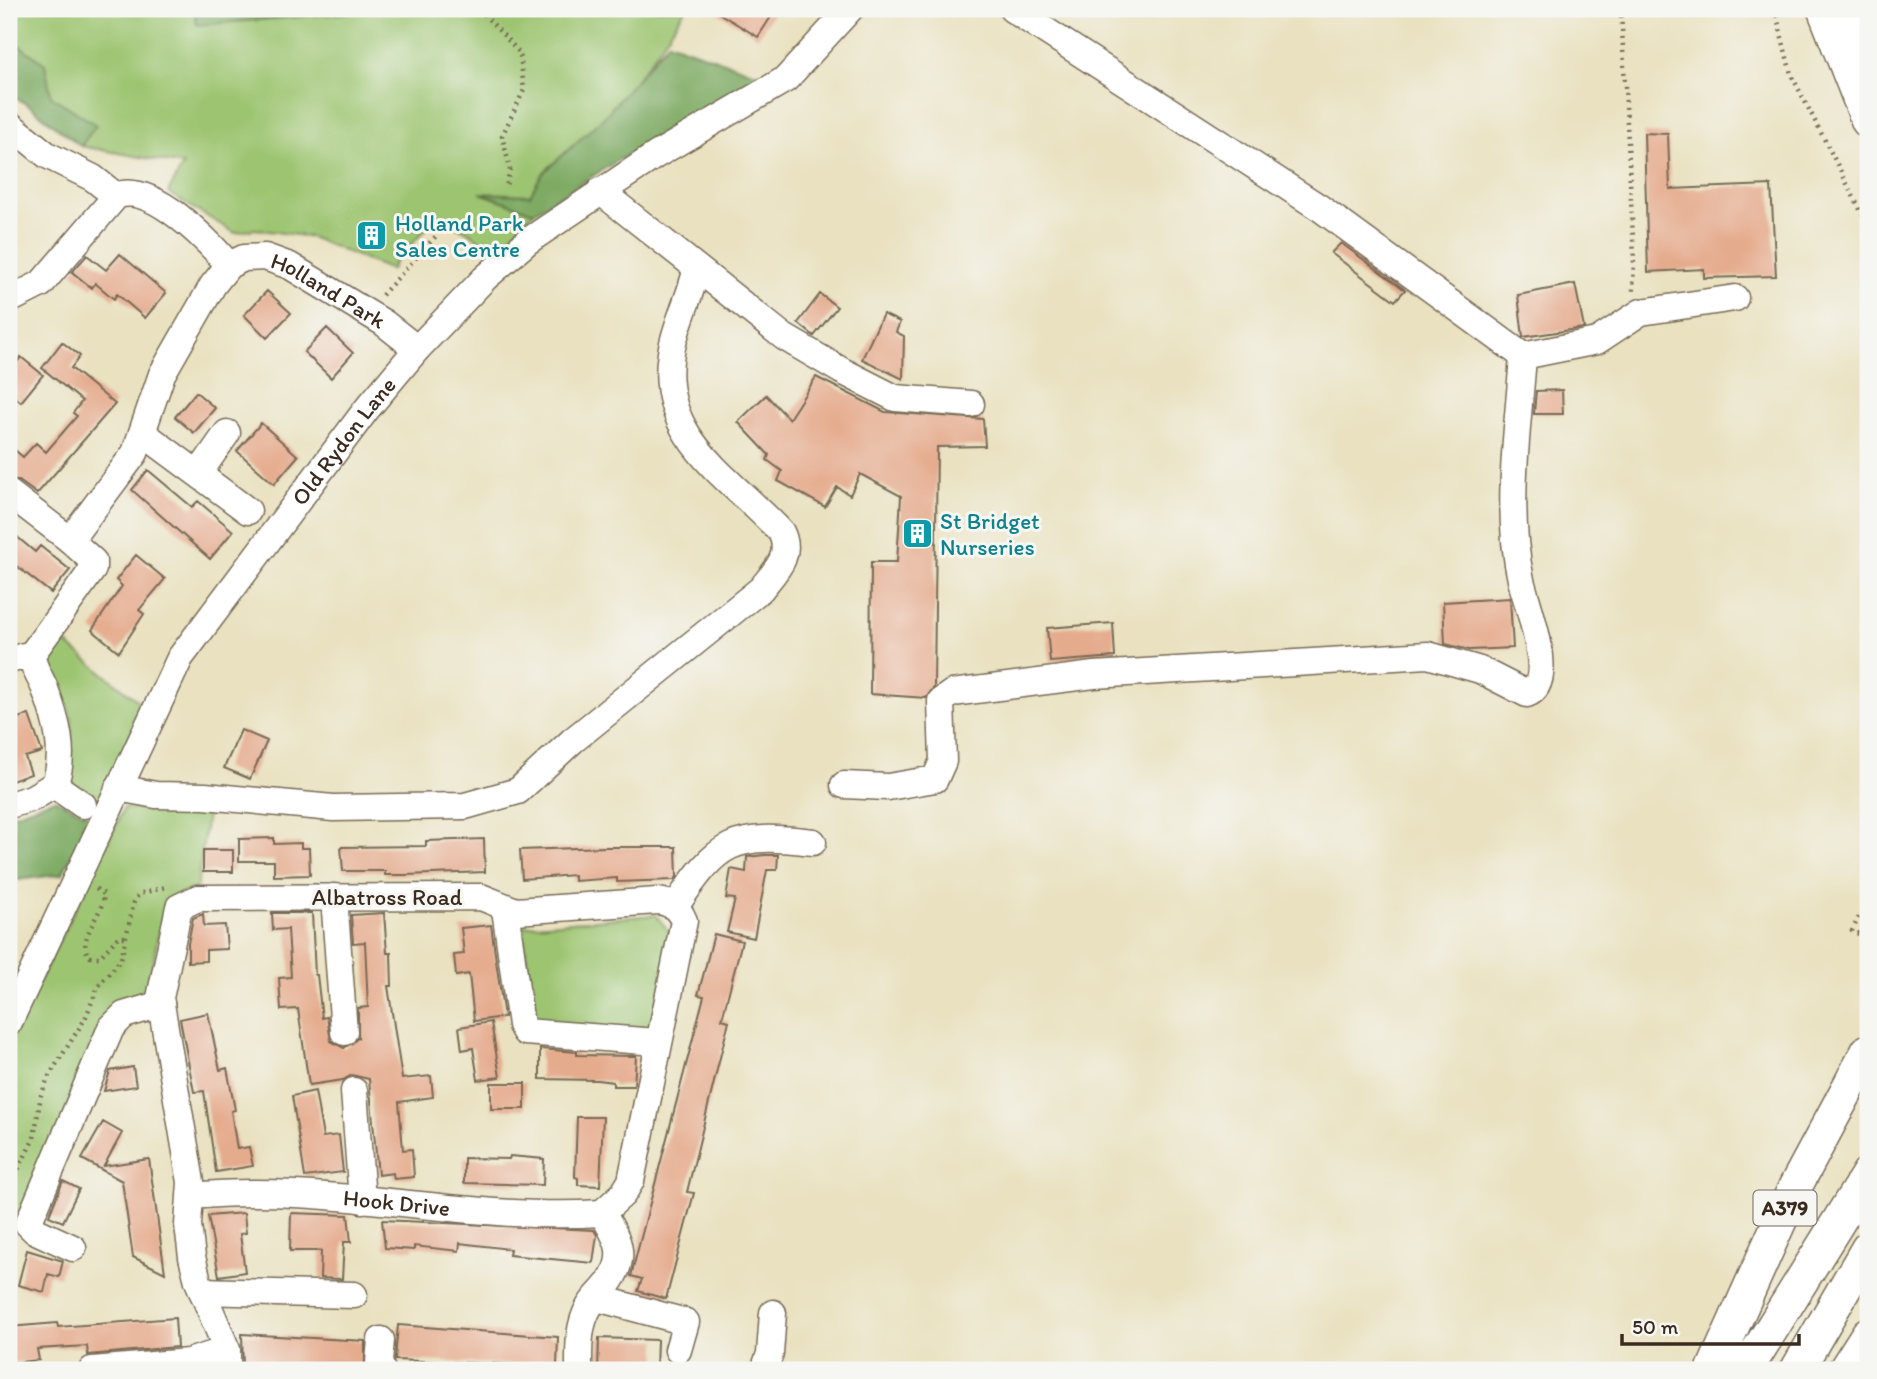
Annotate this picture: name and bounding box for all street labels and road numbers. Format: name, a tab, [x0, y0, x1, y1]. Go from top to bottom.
street label: Holland Park	[267, 246, 391, 335]
street label: Old Rydon Lane	[286, 371, 402, 511]
street label: Albatross Road	[312, 883, 463, 911]
street label: Hook Drive	[342, 1183, 451, 1222]
road number: A379	[1754, 1190, 1816, 1226]

